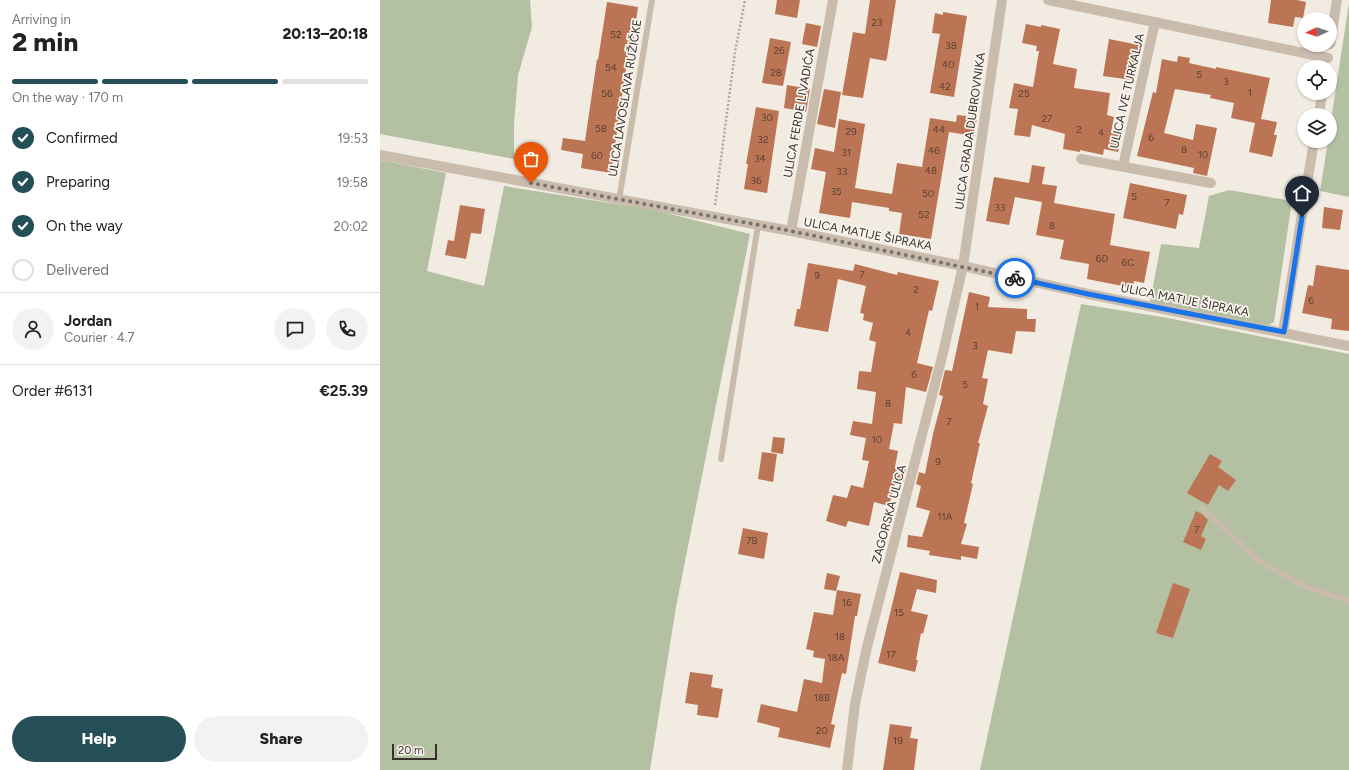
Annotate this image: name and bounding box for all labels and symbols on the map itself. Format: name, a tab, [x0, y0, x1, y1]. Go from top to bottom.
north arrow	[1297, 12, 1337, 52]
house number: 23	[871, 16, 883, 29]
street label: ULICA LAVOSLAVA RUŽIČKE	[606, 18, 644, 178]
house number: 52	[610, 28, 622, 41]
street label: ULICA IVE TURKALJA	[1107, 32, 1147, 150]
house number: 38	[945, 39, 957, 52]
house number: 26	[773, 44, 785, 57]
street label: ULICA FERDE LIVADIĆA	[781, 47, 817, 179]
street label: ULICA GRADA DUBROVNIKA	[952, 51, 988, 211]
house number: 40	[942, 58, 954, 71]
house number: 54	[605, 61, 617, 74]
house number: 28	[770, 66, 782, 79]
house number: 5	[1196, 68, 1202, 81]
house number: 3	[1223, 75, 1229, 88]
house number: 42	[939, 80, 951, 93]
house number: 1	[1248, 86, 1252, 99]
house number: 56	[601, 87, 613, 100]
house number: 25	[1018, 87, 1030, 100]
house number: 30	[761, 111, 773, 124]
house number: 27	[1042, 112, 1053, 125]
house number: 58	[595, 122, 607, 135]
house number: 44	[933, 123, 945, 136]
house number: 2	[1076, 123, 1082, 136]
house number: 29	[845, 125, 857, 138]
house number: 4	[1098, 126, 1104, 139]
house number: 6	[1148, 131, 1154, 144]
house number: 32	[757, 133, 769, 146]
pin	[514, 142, 548, 183]
house number: 8	[1181, 143, 1187, 156]
house number: 46	[928, 144, 940, 157]
house number: 31	[841, 146, 851, 159]
house number: 10	[1198, 148, 1208, 161]
house number: 60	[591, 149, 603, 162]
house number: 34	[754, 152, 766, 165]
house number: 48	[925, 164, 937, 177]
house number: 33	[837, 165, 847, 178]
house number: 36	[750, 174, 762, 187]
pin	[1285, 176, 1319, 217]
house number: 35	[830, 185, 842, 198]
house number: 50	[922, 187, 934, 200]
house number: 5	[1131, 190, 1137, 203]
house number: 7	[1164, 196, 1170, 209]
house number: 33	[995, 201, 1005, 214]
house number: 52	[918, 208, 930, 221]
street label: ULICA MATIJE ŠIPRAKA	[803, 215, 933, 253]
house number: 8	[1049, 219, 1055, 232]
house number: 6D	[1096, 252, 1108, 265]
house number: 6C	[1122, 256, 1134, 269]
courier	[995, 258, 1035, 298]
house number: 7	[859, 268, 865, 281]
house number: 9	[814, 269, 820, 282]
street label: ULICA MATIJE ŠIPRAKA	[1120, 281, 1250, 319]
house number: 2	[913, 283, 919, 296]
house number: 6	[1308, 294, 1314, 307]
house number: 1	[975, 300, 979, 313]
house number: 4	[905, 326, 911, 339]
house number: 3	[972, 339, 978, 352]
house number: 6	[911, 368, 917, 381]
house number: 5	[962, 378, 968, 391]
house number: 8	[885, 397, 891, 410]
house number: 7	[946, 415, 952, 428]
house number: 10	[872, 433, 882, 446]
house number: 9	[935, 455, 941, 468]
street label: ZAGORSKA ULICA	[869, 463, 909, 565]
house number: 11A	[937, 510, 953, 523]
house number: 7	[1194, 523, 1200, 536]
house number: 7B	[746, 534, 758, 547]
house number: 16	[842, 596, 852, 609]
house number: 15	[894, 606, 904, 619]
house number: 18	[835, 630, 845, 643]
house number: 17	[886, 648, 896, 661]
house number: 18A	[827, 651, 845, 664]
house number: 18B	[814, 691, 830, 704]
house number: 20	[816, 724, 828, 737]
house number: 19	[893, 734, 903, 747]
scale bar	[392, 742, 437, 761]

